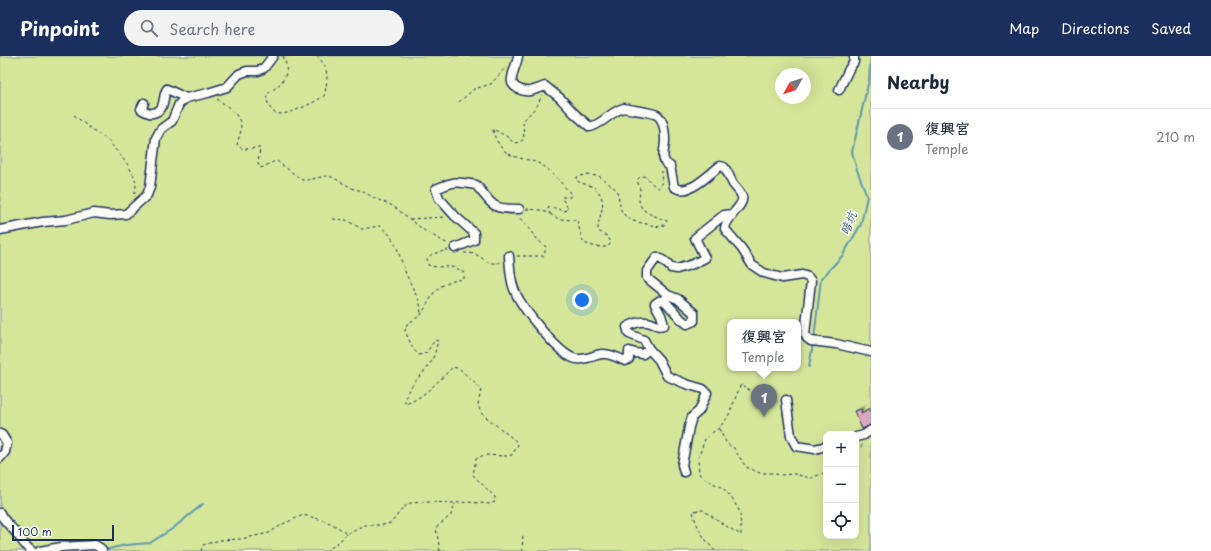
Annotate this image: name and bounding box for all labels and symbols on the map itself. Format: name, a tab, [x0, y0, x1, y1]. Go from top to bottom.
north arrow	[775, 68, 811, 104]
water label: 暗坑	[835, 207, 862, 238]
your location	[572, 290, 592, 310]
pin: 1	[751, 384, 777, 417]
scale bar	[12, 523, 114, 542]

